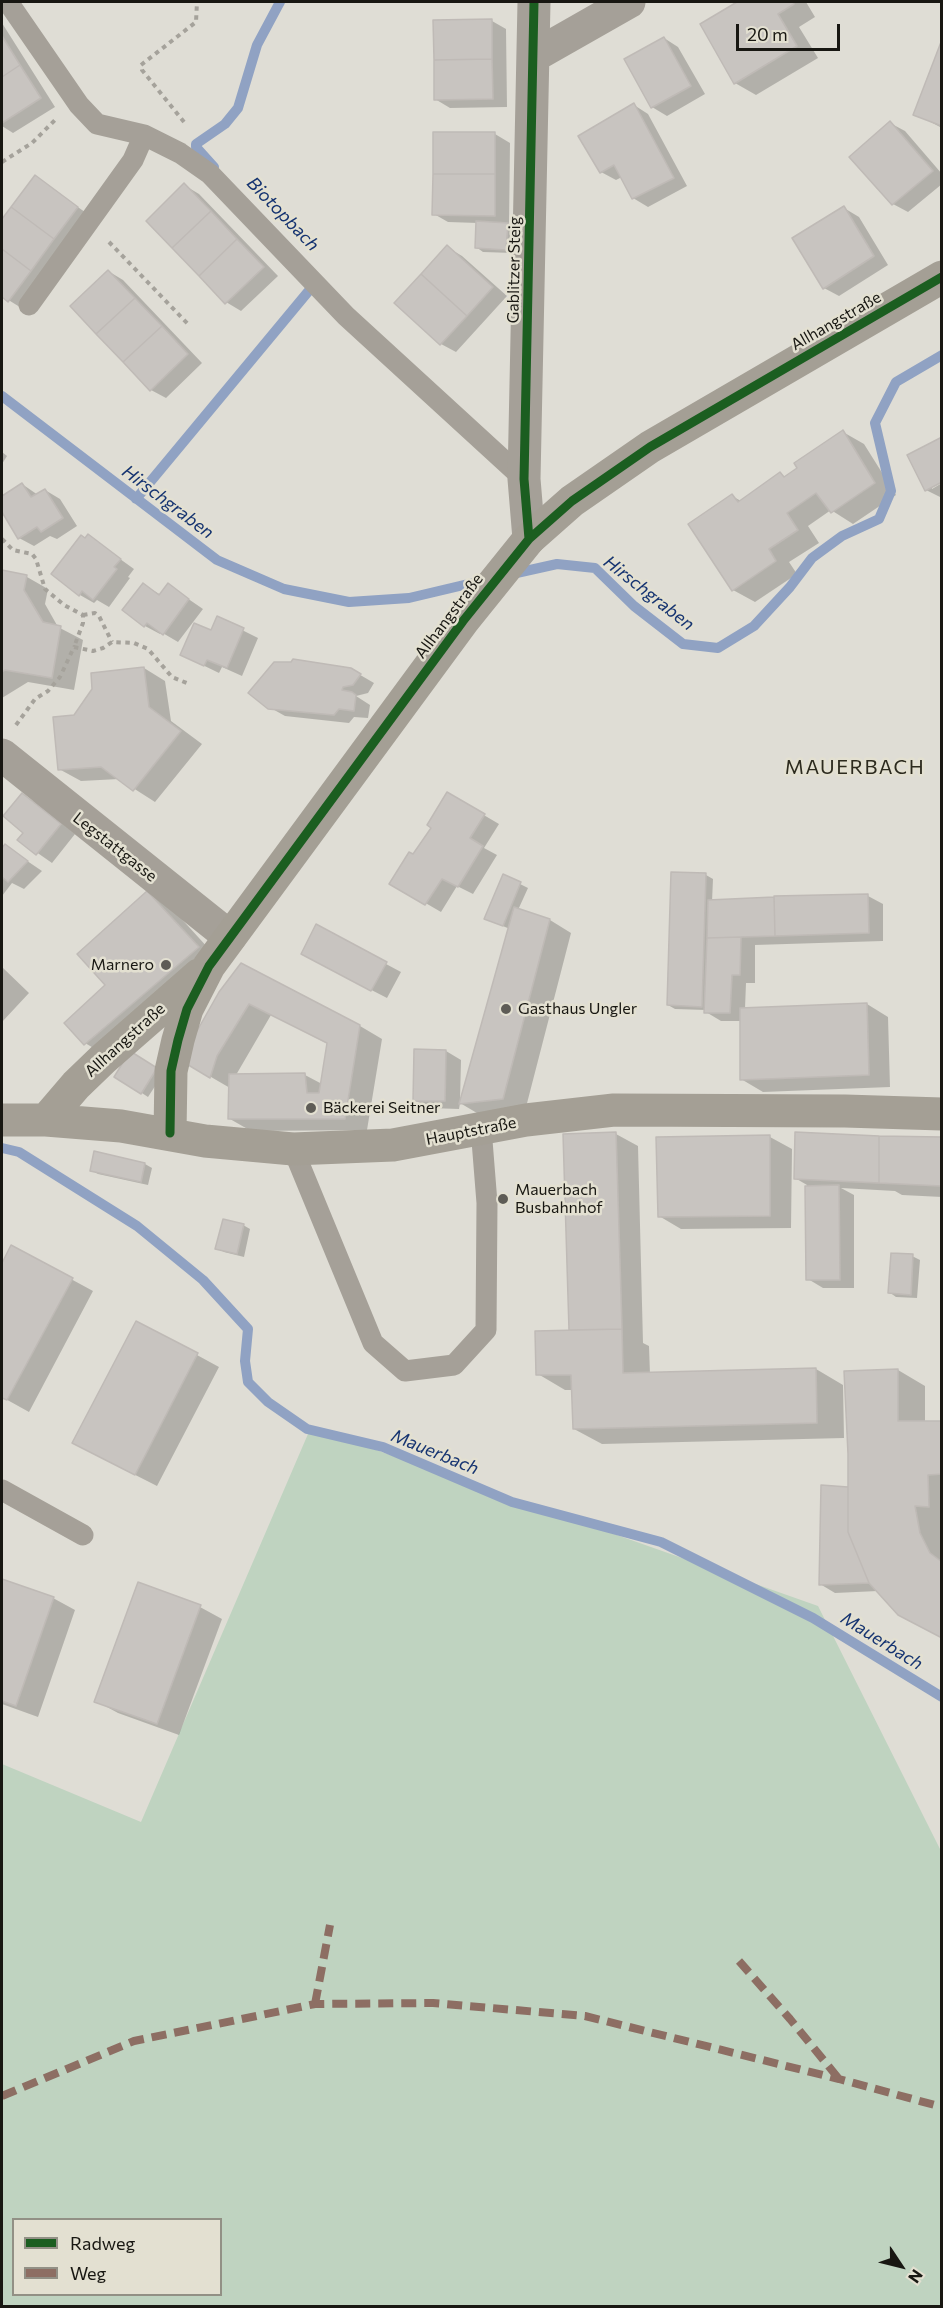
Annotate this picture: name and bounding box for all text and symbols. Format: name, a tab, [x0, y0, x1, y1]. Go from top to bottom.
scale bar	[739, 12, 842, 50]
text: 20 m	[747, 23, 788, 45]
water label: Biotopbach	[242, 172, 324, 256]
street label: Gablitzer Steig	[503, 216, 525, 324]
street label: Allhangstraße	[787, 287, 885, 355]
water label: Hirschgraben	[118, 461, 218, 543]
water label: Hirschgraben	[599, 551, 699, 635]
street label: Allhangstraße	[411, 570, 487, 662]
district label: MAUERBACH	[785, 755, 925, 779]
street label: Legstattgasse	[69, 808, 161, 886]
place label: Marnero	[91, 955, 154, 975]
marker: Marnero	[159, 958, 173, 972]
street label: Allhangstraße	[81, 999, 169, 1081]
place label: Gasthaus Ungler	[518, 999, 637, 1019]
marker: Gasthaus Ungler	[499, 1002, 513, 1016]
place label: Bäckerei Seitner	[323, 1098, 441, 1118]
marker: Bäckerei Seitner	[304, 1101, 318, 1115]
street label: Hauptstraße	[424, 1113, 518, 1149]
place label: Mauerbach Busbahnhof	[515, 1180, 603, 1218]
marker: Mauerbach Busbahnhof	[496, 1192, 510, 1206]
water label: Mauerbach	[388, 1425, 482, 1479]
water label: Mauerbach	[837, 1607, 927, 1675]
legend	[12, 2218, 222, 2296]
text: Radweg	[70, 2232, 135, 2254]
north arrow	[871, 2236, 931, 2296]
text: Weg	[70, 2262, 106, 2284]
text: N	[905, 2266, 927, 2287]

